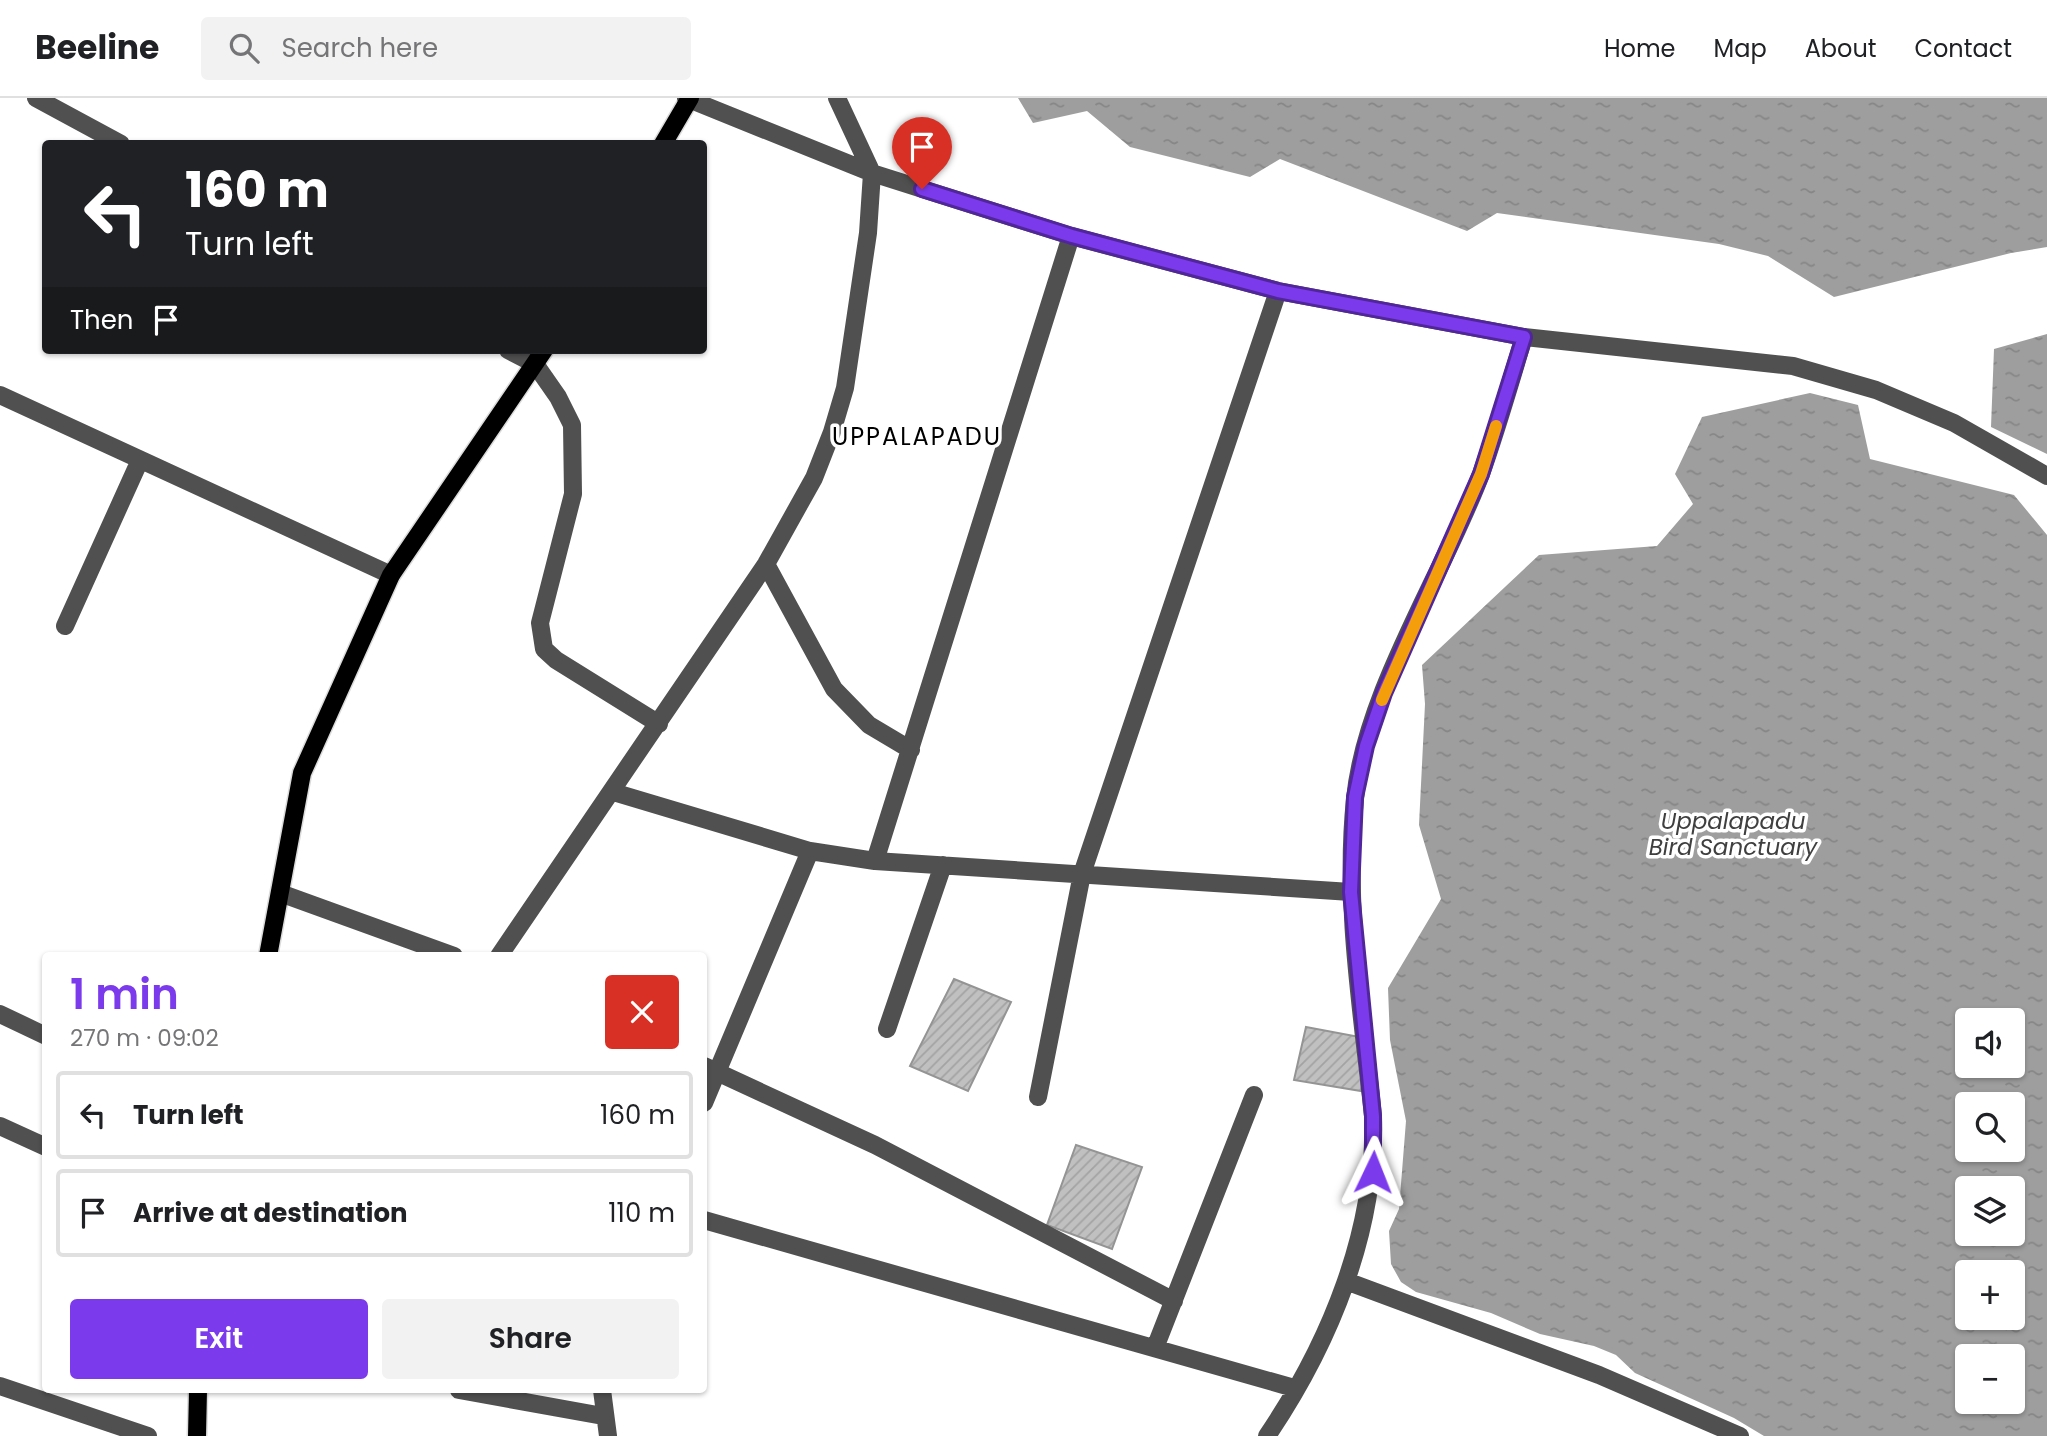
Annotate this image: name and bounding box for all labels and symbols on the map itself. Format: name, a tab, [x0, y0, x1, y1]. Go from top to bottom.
pin	[892, 117, 952, 189]
district label: UPPALAPADU	[832, 420, 1002, 453]
water label: Uppalapadu Bird Sanctuary	[1649, 805, 1818, 863]
position arrow	[1336, 1135, 1410, 1209]

